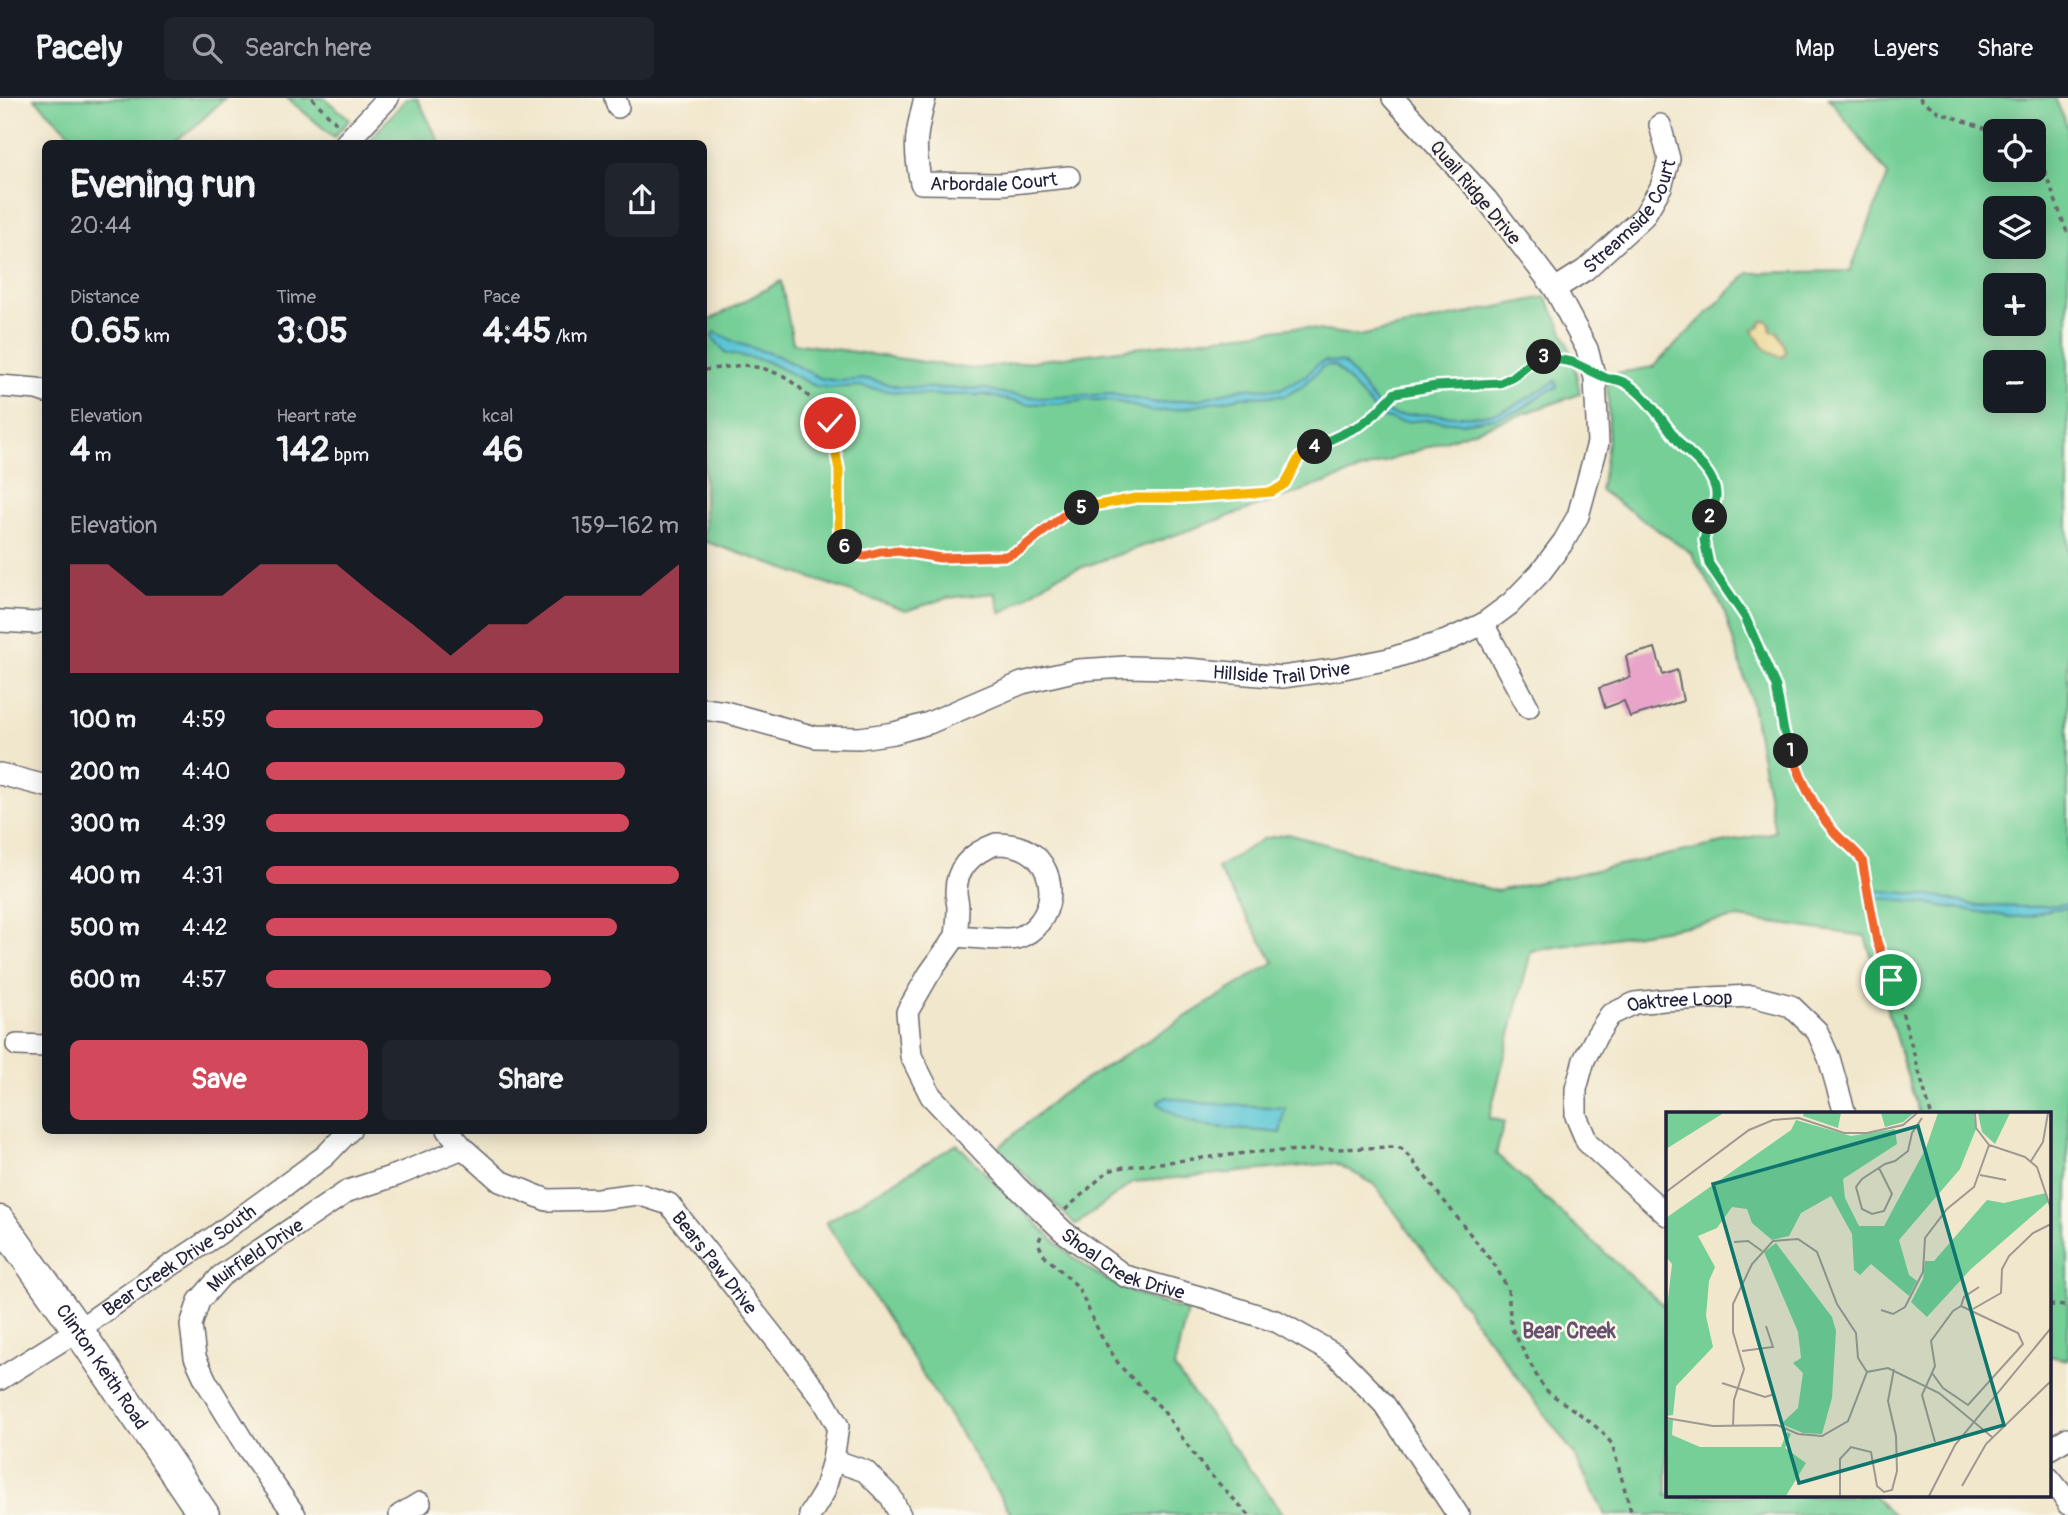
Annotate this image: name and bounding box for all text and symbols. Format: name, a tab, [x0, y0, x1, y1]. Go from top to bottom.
search box	[164, 17, 654, 80]
text: Pacely	[35, 28, 122, 69]
icon: search	[188, 29, 226, 67]
text: Search here	[244, 32, 371, 64]
text: Map	[1795, 34, 1835, 63]
text: Layers	[1873, 34, 1939, 63]
text: Share	[1977, 34, 2033, 63]
map controls	[1983, 119, 2046, 413]
button: locate	[1983, 119, 2046, 182]
street label: Quail Ridge Drive	[1425, 135, 1526, 250]
street label: Streamside Court	[1578, 156, 1681, 279]
text: Evening run	[70, 161, 256, 209]
button: share	[605, 163, 679, 237]
street label: Arbordale Court	[930, 167, 1059, 197]
button: layers	[1983, 196, 2046, 259]
text: 20:44	[70, 211, 131, 240]
button: +	[1983, 273, 2046, 336]
text: Distance	[70, 285, 139, 309]
text: Time	[276, 285, 316, 309]
text: Pace	[483, 285, 520, 309]
text: 0.65	[70, 309, 141, 353]
text: 3:05	[276, 309, 348, 353]
text: 4:45	[483, 309, 552, 353]
text: km	[141, 324, 170, 348]
text: /km	[552, 324, 587, 348]
pin: 3	[1526, 340, 1562, 374]
text: 3	[1538, 344, 1549, 368]
button: −	[1983, 350, 2046, 413]
pin	[800, 393, 860, 453]
text: Elevation	[70, 404, 142, 428]
text: Heart rate	[276, 404, 356, 428]
text: kcal	[483, 404, 514, 428]
icon: check	[811, 404, 849, 442]
text: 4	[70, 428, 90, 472]
text: 142	[276, 428, 330, 472]
text: 46	[483, 428, 523, 472]
pin: 4	[1298, 430, 1332, 464]
text: 4	[1309, 434, 1320, 458]
text: m	[90, 443, 111, 467]
text: bpm	[330, 443, 369, 467]
pin: 5	[1064, 490, 1100, 526]
text: 5	[1076, 495, 1087, 519]
pin: 2	[1692, 500, 1728, 534]
text: 2	[1704, 504, 1715, 528]
text: Elevation	[70, 511, 158, 540]
text: 159–162 m	[571, 511, 679, 540]
pin: 6	[828, 530, 862, 564]
text: 6	[839, 534, 850, 558]
street label: Hillside Trail Drive	[1212, 656, 1353, 690]
text: 100 m	[70, 705, 136, 734]
text: 4:59	[182, 705, 226, 734]
pin: 1	[1774, 734, 1809, 768]
text: 1	[1787, 738, 1794, 762]
text: 200 m	[70, 757, 140, 786]
text: 4:40	[182, 757, 231, 786]
text: 300 m	[70, 809, 140, 838]
text: 4:39	[182, 809, 226, 838]
text: 400 m	[70, 861, 140, 890]
text: 4:31	[182, 861, 223, 890]
text: 500 m	[70, 913, 139, 942]
text: 4:42	[182, 913, 228, 942]
pin	[1861, 950, 1921, 1010]
icon: arrive	[1872, 961, 1910, 999]
text: 600 m	[70, 965, 140, 994]
text: 4:57	[182, 965, 226, 994]
street label: Oaktree Loop	[1623, 986, 1733, 1018]
button: Save	[70, 1040, 368, 1120]
button: Share	[382, 1040, 679, 1120]
inset map	[1666, 1112, 2050, 1498]
street label: Bear Creek Drive South	[98, 1199, 261, 1322]
street label: Bears Paw Drive	[666, 1207, 763, 1320]
street label: Muirfield Drive	[202, 1213, 309, 1297]
street label: Shoal Creek Drive	[1056, 1223, 1188, 1305]
street label: Clinton Keith Road	[50, 1300, 153, 1434]
district label: Bear Creek	[1522, 1318, 1616, 1345]

